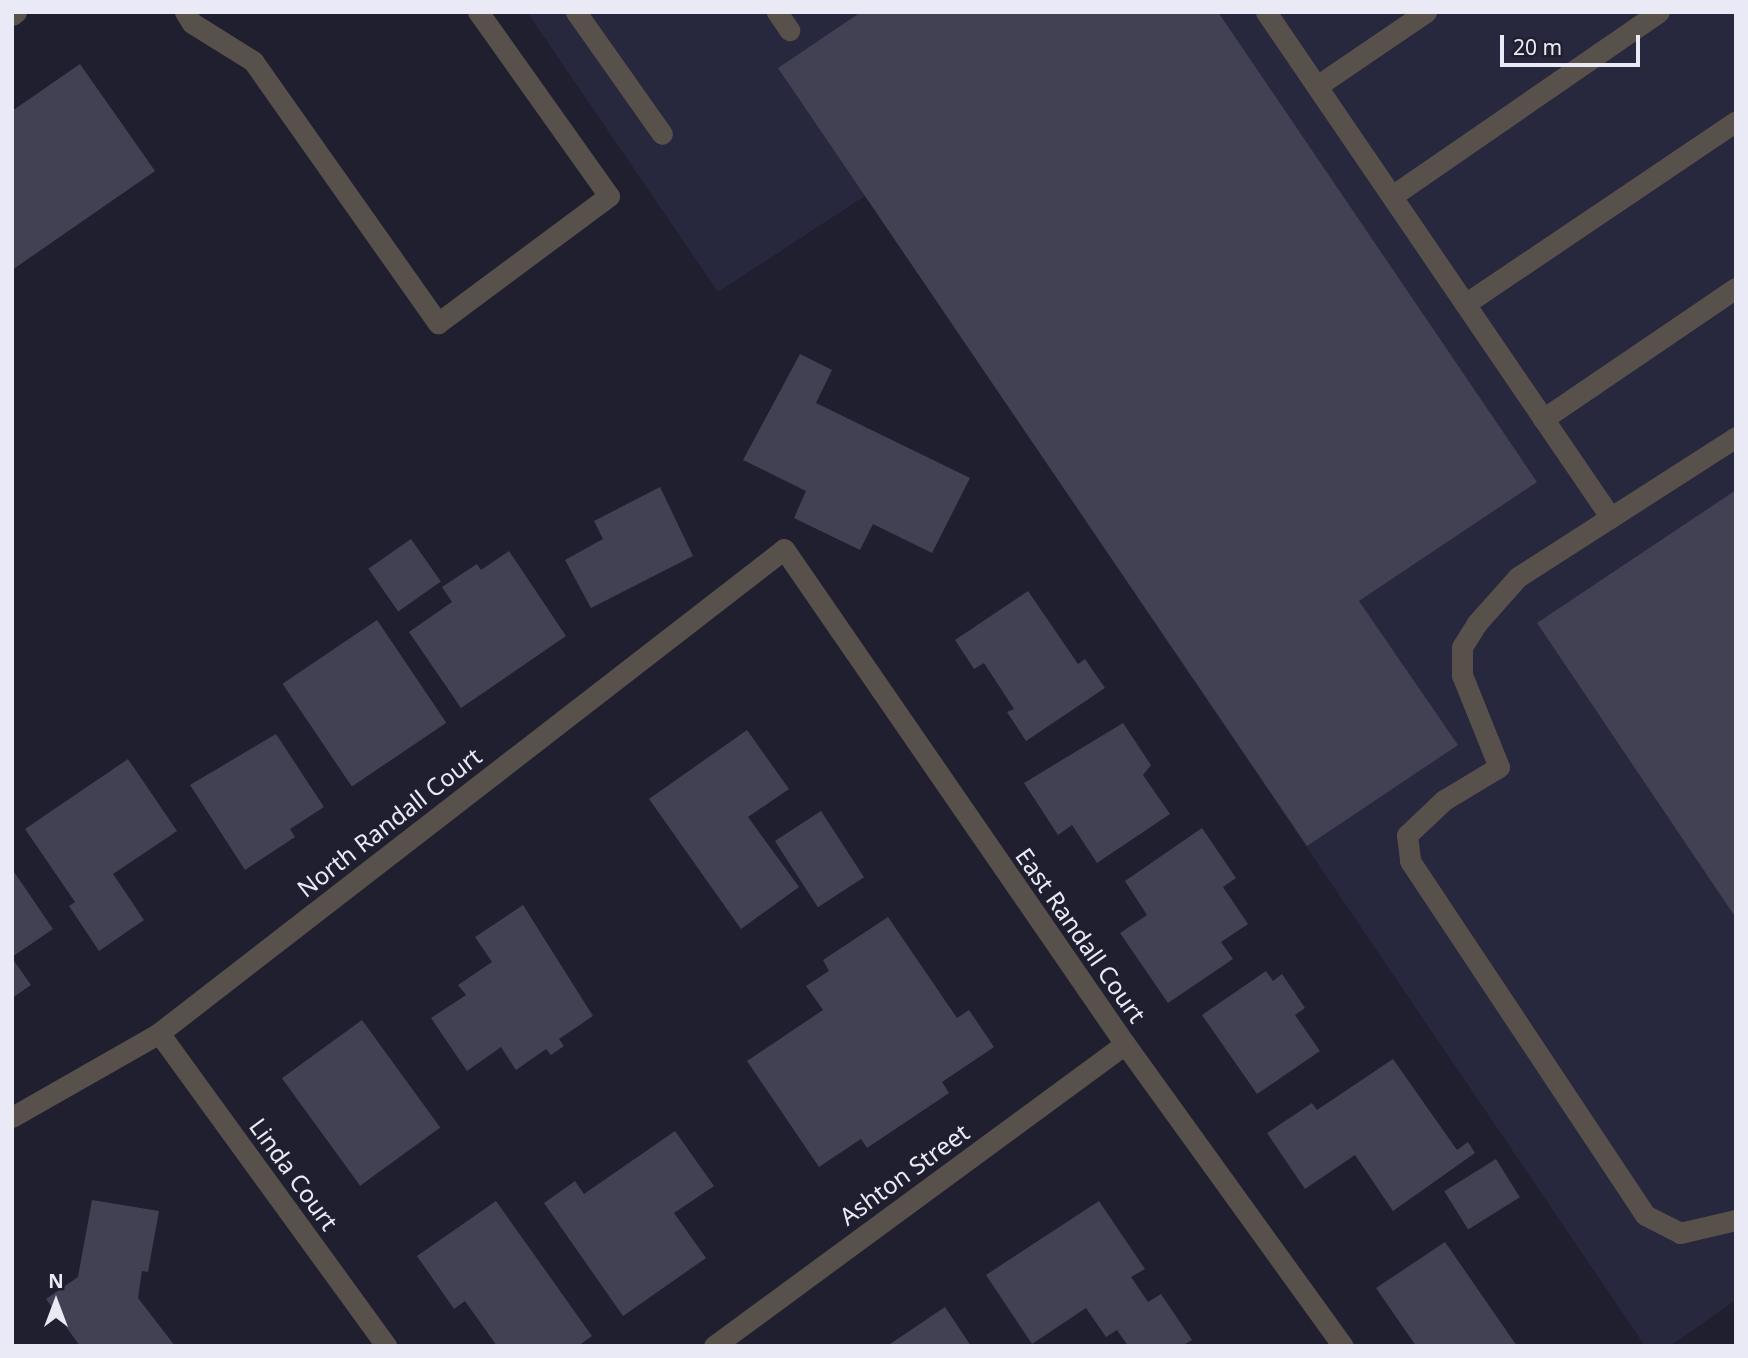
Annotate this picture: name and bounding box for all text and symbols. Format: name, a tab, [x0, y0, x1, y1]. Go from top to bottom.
scale bar	[1503, 21, 1643, 65]
text: 20 m	[1513, 33, 1562, 61]
street label: North Randall Court	[291, 741, 487, 903]
street label: East Randall Court	[1010, 842, 1152, 1028]
street label: Linda Court	[244, 1112, 344, 1236]
street label: Ashton Street	[834, 1117, 974, 1231]
north arrow	[21, 1267, 91, 1337]
text: N	[48, 1268, 64, 1294]

